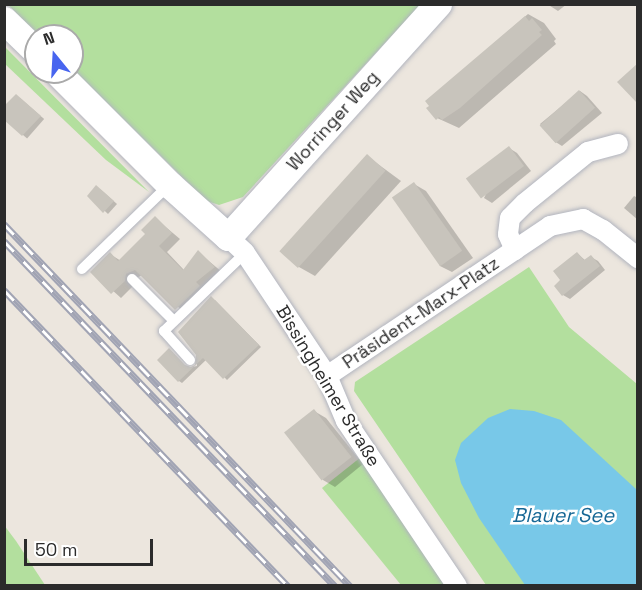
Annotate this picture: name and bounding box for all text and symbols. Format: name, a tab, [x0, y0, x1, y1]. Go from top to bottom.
north arrow	[24, 24, 84, 84]
text: N	[41, 27, 57, 50]
street label: Worringer Weg	[282, 67, 384, 175]
street label: Präsident-Marx-Platz	[339, 253, 503, 373]
street label: Bissingheimer Straße	[271, 302, 385, 470]
water label: Blauer See	[512, 503, 614, 527]
scale bar	[27, 527, 156, 565]
text: 50 m	[35, 538, 77, 561]

